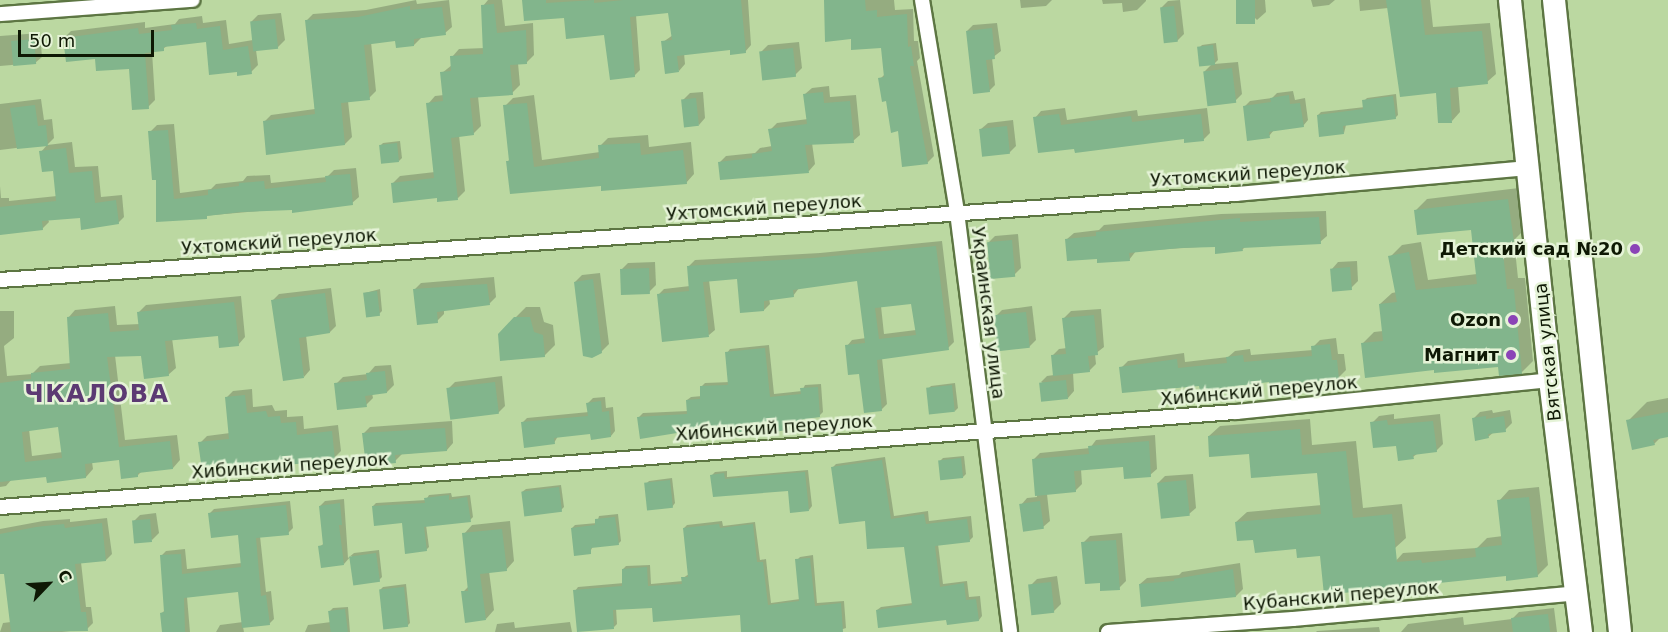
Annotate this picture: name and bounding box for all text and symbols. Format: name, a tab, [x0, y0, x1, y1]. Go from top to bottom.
scale bar	[21, 18, 158, 56]
text: 50 m	[29, 30, 75, 51]
street label: Ухтомский переулок	[1150, 156, 1346, 192]
street label: Ухтомский переулок	[666, 190, 862, 226]
street label: Ухтомский переулок	[181, 224, 377, 260]
street label: Украинская улица	[967, 226, 1009, 400]
place label: Детский сад №20	[1440, 238, 1623, 260]
marker: Детский сад №20	[1628, 242, 1642, 256]
street label: Вятская улица	[1530, 282, 1566, 422]
place label: Ozon	[1450, 309, 1501, 331]
marker: Ozon	[1506, 313, 1520, 327]
place label: Магнит	[1424, 344, 1499, 366]
marker: Магнит	[1504, 348, 1518, 362]
street label: Хибинский переулок	[1160, 372, 1358, 410]
district label: ЧКАЛОВА	[24, 381, 170, 409]
street label: Хибинский переулок	[675, 410, 873, 446]
street label: Хибинский переулок	[191, 448, 389, 484]
north arrow	[18, 554, 78, 614]
text: С	[54, 567, 76, 586]
street label: Кубанский переулок	[1242, 577, 1440, 615]

